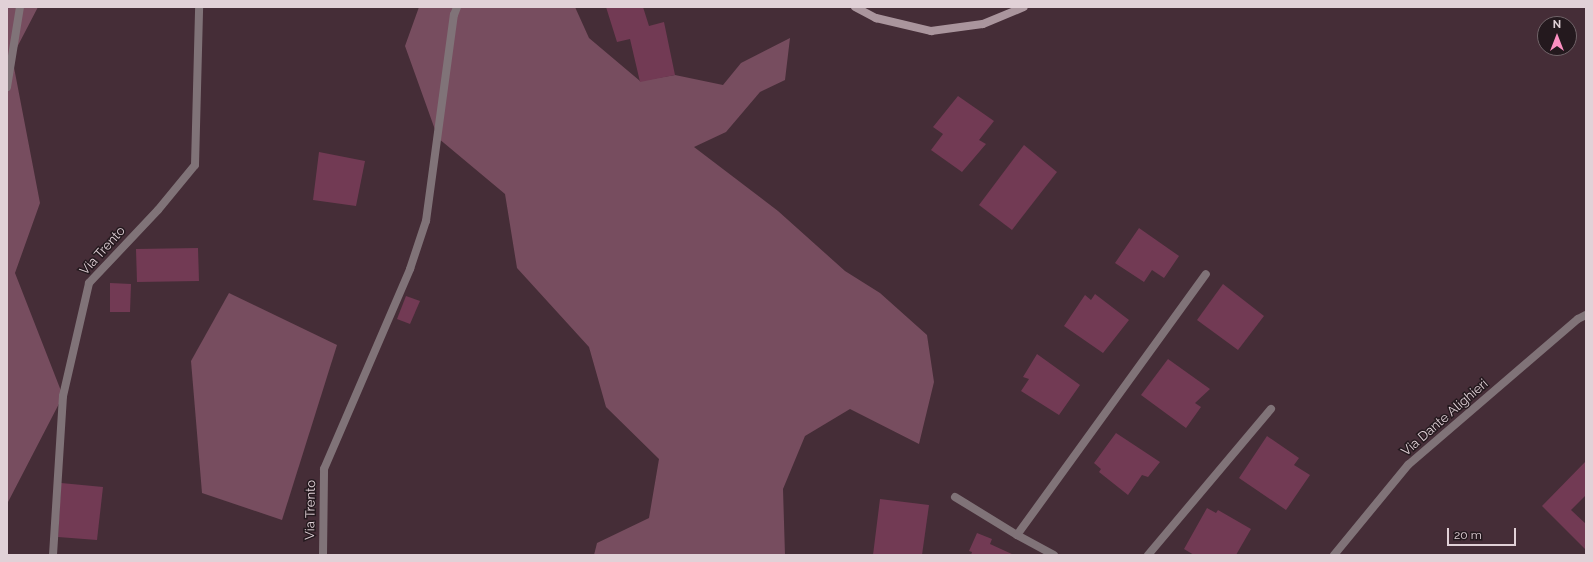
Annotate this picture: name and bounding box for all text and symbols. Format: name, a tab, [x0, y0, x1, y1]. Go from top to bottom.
north arrow	[1537, 16, 1577, 56]
text: N	[1553, 18, 1561, 31]
street label: Via Trento	[77, 223, 129, 279]
street label: Via Dante Alighieri	[1398, 376, 1492, 460]
street label: Via Trento	[303, 480, 319, 540]
scale bar	[1449, 520, 1518, 546]
text: 20 m	[1454, 528, 1482, 542]

